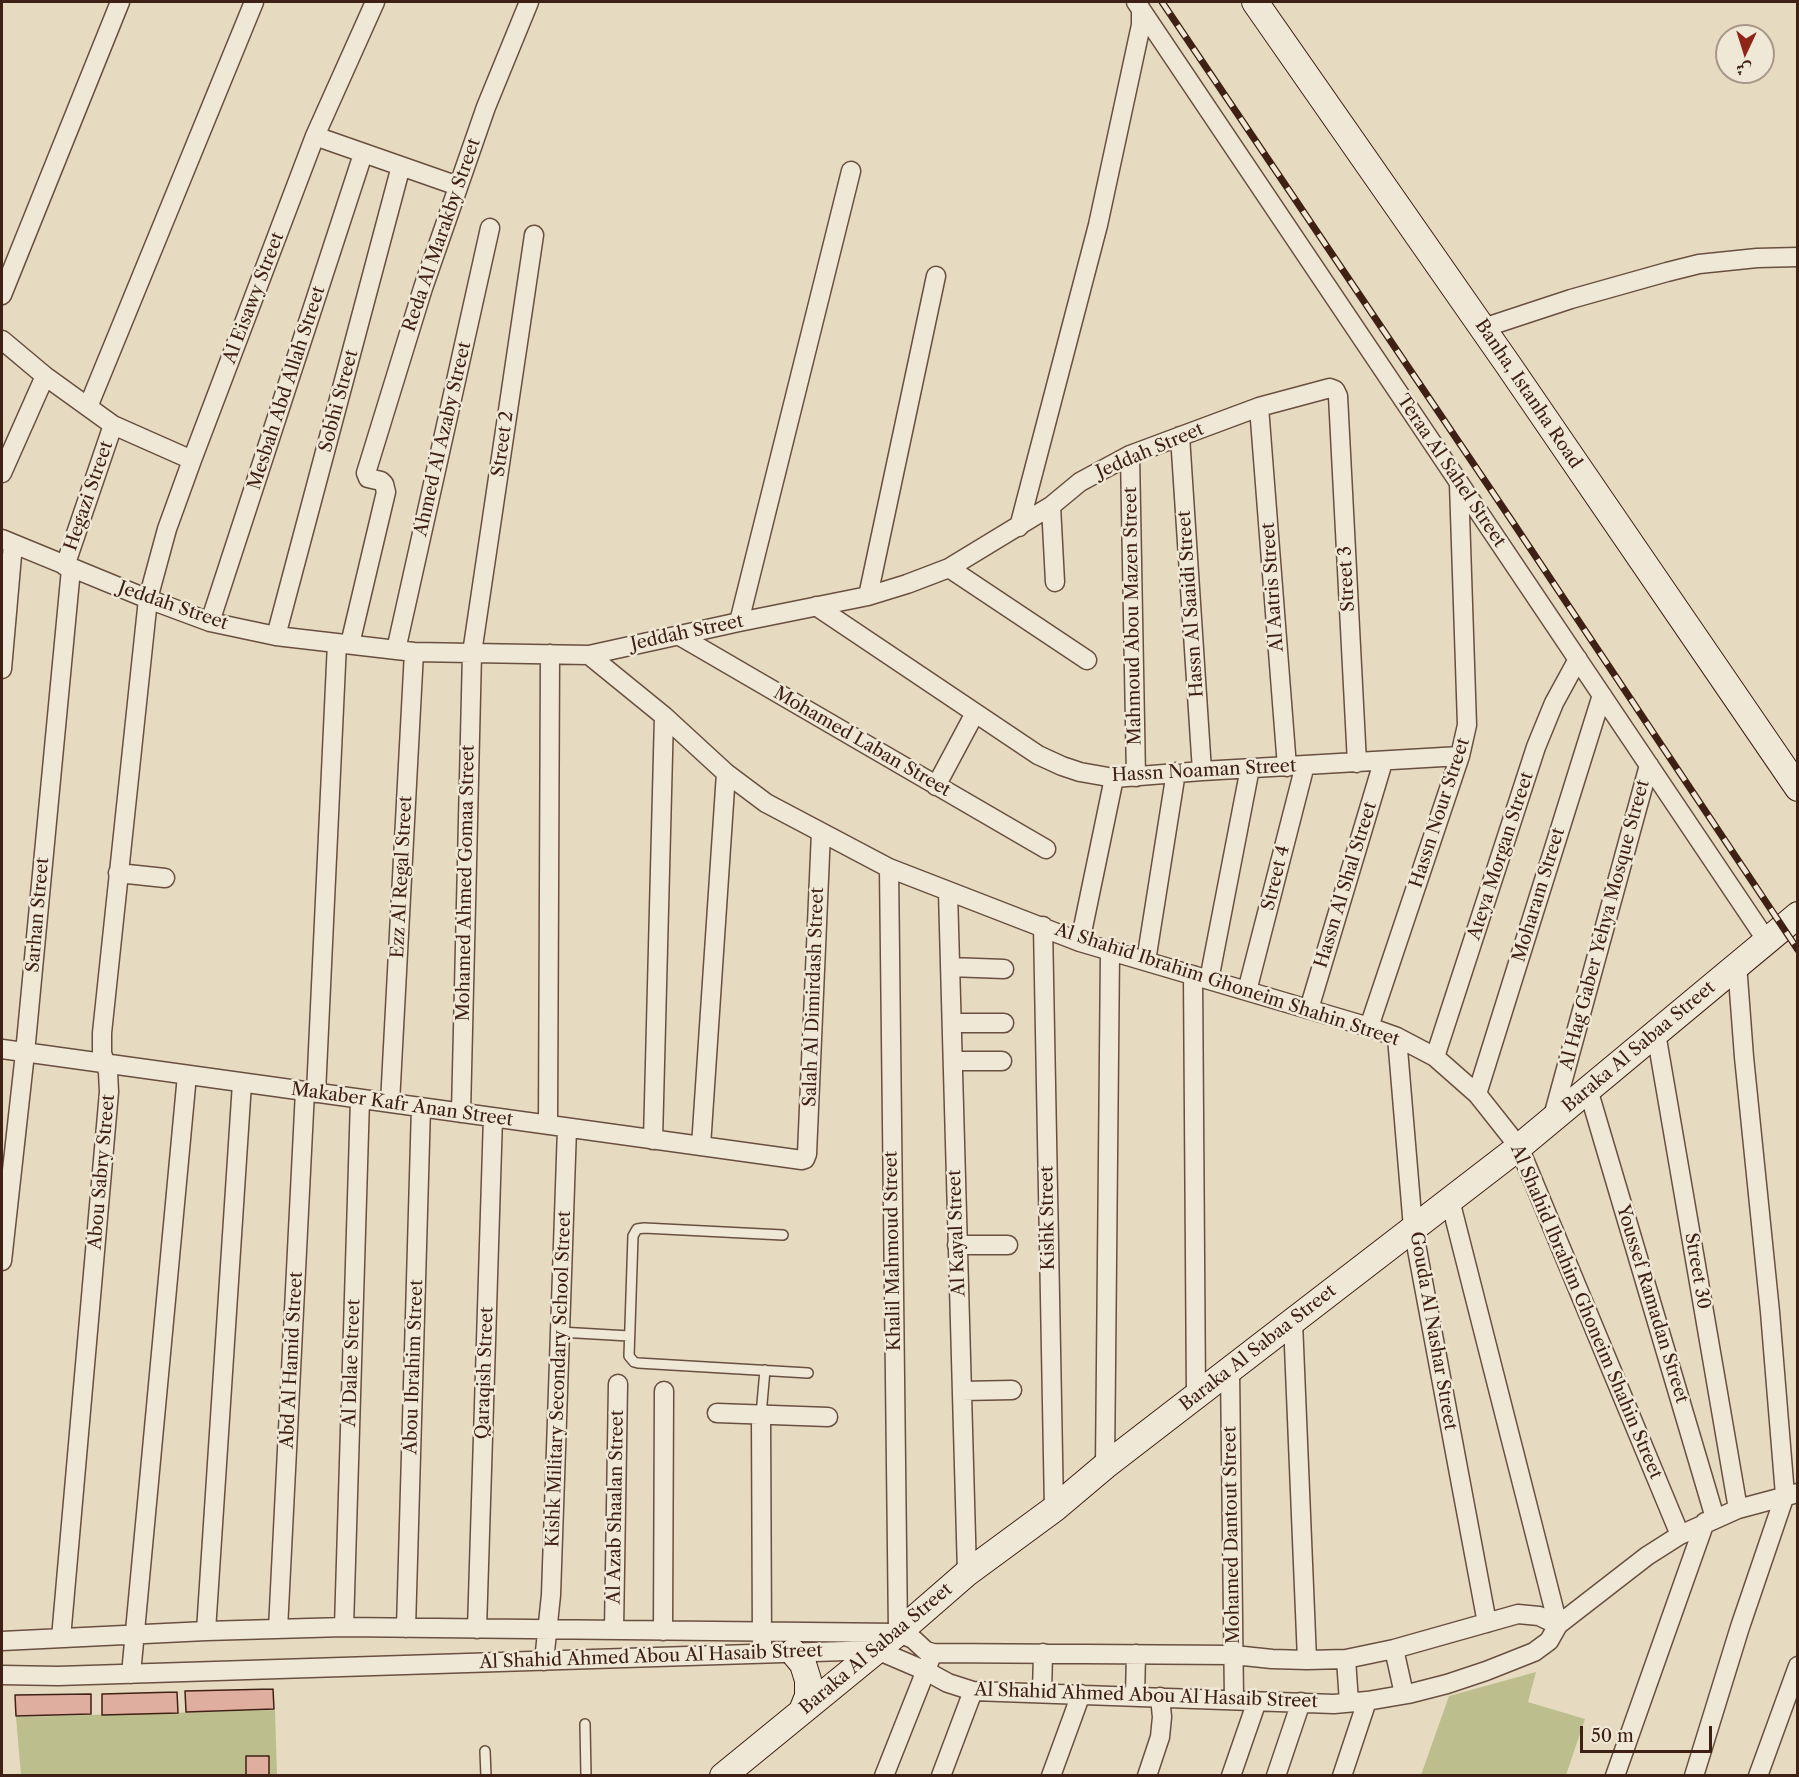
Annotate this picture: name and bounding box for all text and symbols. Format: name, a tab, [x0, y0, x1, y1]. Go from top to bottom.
north arrow	[1715, 24, 1775, 84]
text: ش	[1735, 59, 1752, 80]
street label: Reda Al Marakby Street	[399, 135, 485, 335]
street label: Al Eisawy Street	[219, 229, 289, 367]
street label: Mesbah Abd Allah Street	[244, 284, 330, 492]
street label: Banha, Istanha Road	[1470, 315, 1586, 473]
street label: Ahmed Al Azaby Street	[410, 340, 476, 538]
street label: Sobhi Street	[315, 347, 363, 455]
street label: Teraa Al Sahel Street	[1392, 391, 1510, 551]
street label: Street 2	[488, 410, 518, 478]
street label: Jeddah Street	[1093, 419, 1207, 483]
street label: Hegazi Street	[60, 438, 118, 554]
street label: Mahmoud Abou Mazen Street	[1120, 487, 1146, 745]
street label: Hassn Al Saaidi Street	[1174, 510, 1208, 698]
street label: Al Aatris Street	[1258, 522, 1288, 652]
street label: Street 3	[1334, 546, 1360, 612]
street label: Jeddah Street	[115, 577, 231, 635]
street label: Jeddah Street	[629, 611, 745, 655]
street label: Mohamed Laban Street	[770, 682, 954, 802]
street label: Hassn Nour Street	[1406, 735, 1474, 891]
street label: Mohamed Ahmed Gomaa Street	[453, 745, 479, 1021]
street label: Hassn Noaman Street	[1111, 755, 1297, 787]
street label: Ateya Morgan Street	[1464, 769, 1538, 943]
street label: Al Hag Gaber Yehya Mosque Street	[1556, 777, 1654, 1073]
street label: Ezz Al Regal Street	[387, 795, 417, 959]
street label: Hassn Al Shal Street	[1310, 799, 1382, 971]
street label: Moharam Street	[1508, 825, 1570, 965]
street label: Street 4	[1258, 843, 1294, 913]
street label: Sarhan Street	[22, 856, 54, 974]
street label: Salah Al Dimirdash Street	[799, 887, 829, 1107]
street label: Al Shahid Ibrahim Ghoneim Shahin Street	[1052, 919, 1402, 1051]
street label: Baraka Al Sabaa Street	[1558, 977, 1720, 1117]
street label: Makaber Kafr Anan Street	[290, 1079, 514, 1131]
street label: Abou Sabry Street	[84, 1094, 120, 1250]
street label: Al Shahid Ibrahim Ghoneim Shahin Street	[1506, 1142, 1666, 1482]
street label: Khalil Mahmoud Street	[880, 1151, 906, 1351]
street label: Kishk Street	[1036, 1165, 1060, 1271]
street label: Al Kayal Street	[944, 1169, 970, 1297]
street label: Youssef Ramadan Street	[1612, 1202, 1692, 1406]
street label: Kishk Military Secondary School Street	[542, 1210, 576, 1548]
street label: Gouda Al Nashar Street	[1405, 1230, 1461, 1432]
street label: Street 30	[1680, 1231, 1714, 1311]
street label: Abd Al Hamid Street	[277, 1271, 307, 1449]
street label: Abou Ibrahim Street	[400, 1279, 428, 1455]
street label: Baraka Al Sabaa Street	[1175, 1280, 1341, 1416]
street label: Al Dalae Street	[339, 1299, 365, 1427]
street label: Qaraqish Street	[472, 1306, 498, 1440]
street label: Al Azab Shaalan Street	[604, 1410, 628, 1604]
street label: Mohamed Dantout Street	[1219, 1426, 1245, 1644]
street label: Baraka Al Sabaa Street	[795, 1579, 957, 1719]
street label: Al Shahid Ahmed Abou Al Hasaib Street	[479, 1640, 823, 1674]
street label: Al Shahid Ahmed Abou Al Hasaib Street	[974, 1679, 1318, 1713]
scale bar	[1583, 1714, 1715, 1752]
text: 50 m	[1591, 1725, 1634, 1747]

